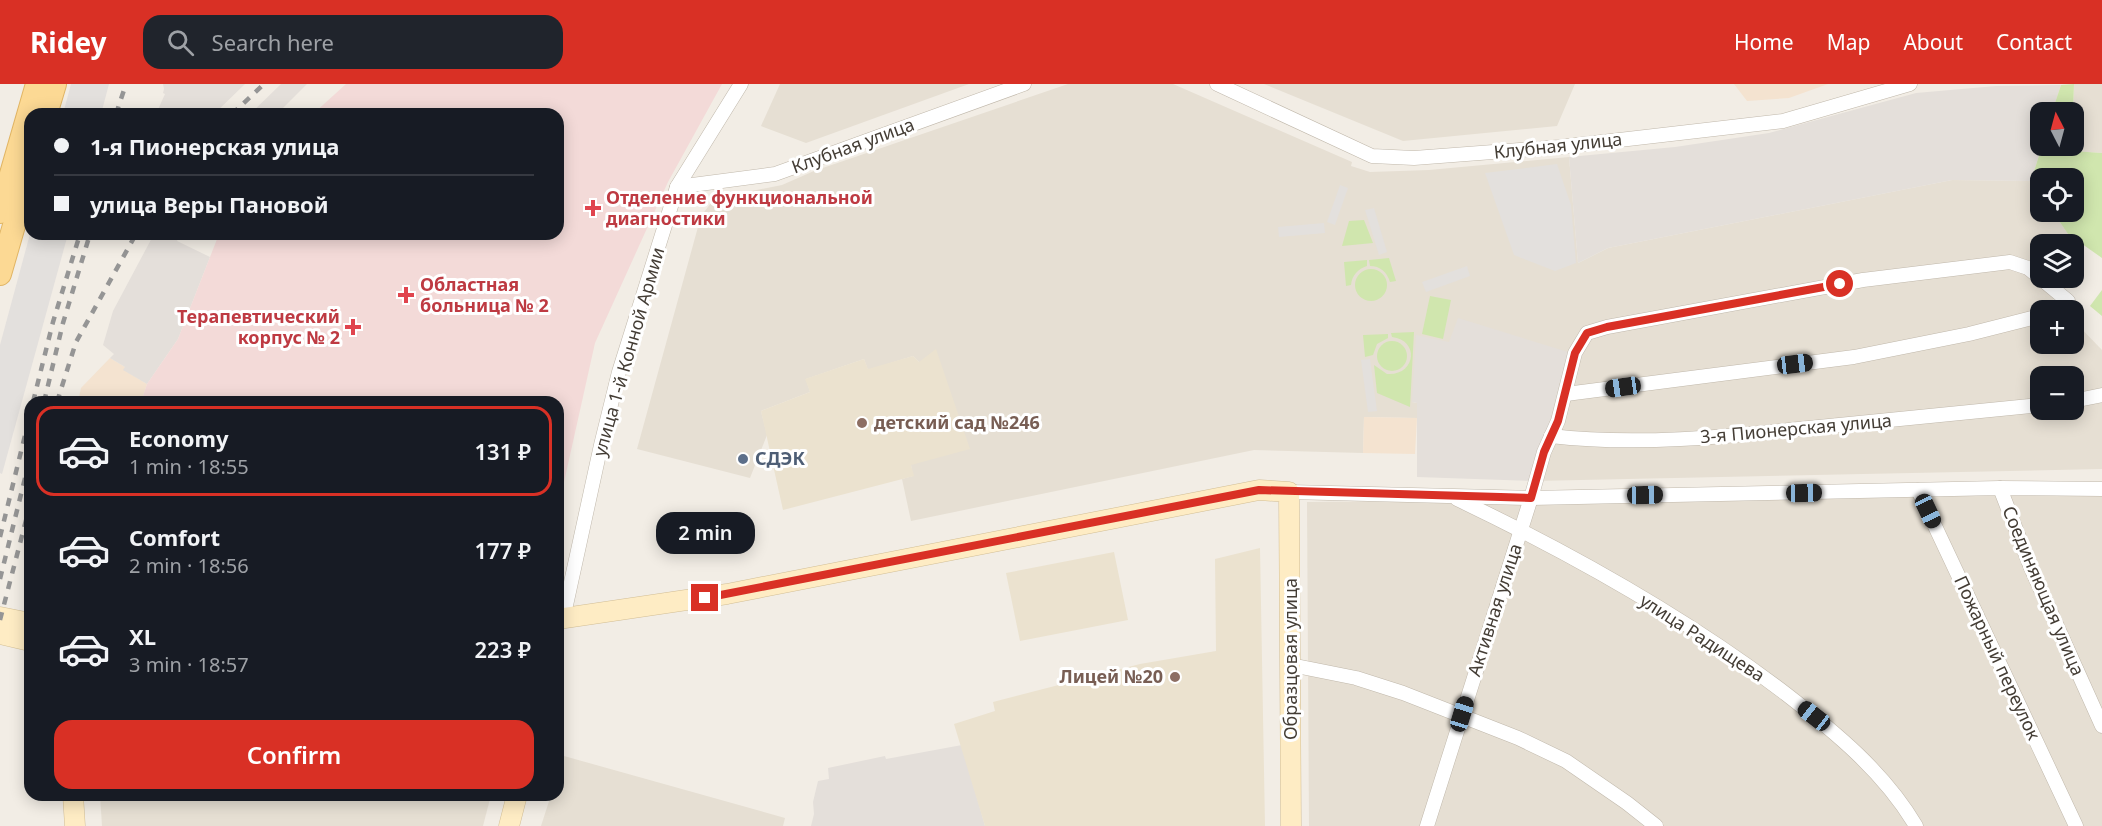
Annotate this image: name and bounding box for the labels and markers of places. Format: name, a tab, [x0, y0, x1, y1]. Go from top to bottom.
place label: Отделение функциональной диагностики	[606, 185, 873, 230]
marker: Отделение функциональной диагностики	[584, 199, 602, 217]
place label: Областная больница № 2	[420, 272, 549, 317]
marker: Областная больница № 2	[397, 286, 415, 304]
place label: Терапевтический корпус № 2	[177, 304, 340, 349]
marker: Терапевтический корпус № 2	[344, 318, 362, 336]
place label: детский сад №246	[874, 410, 1040, 434]
marker: детский сад №246	[855, 416, 869, 430]
place label: СДЭК	[755, 446, 805, 470]
marker: СДЭК	[736, 452, 750, 466]
place label: Лицей №20	[1060, 664, 1163, 688]
marker: Лицей №20	[1168, 670, 1182, 684]

